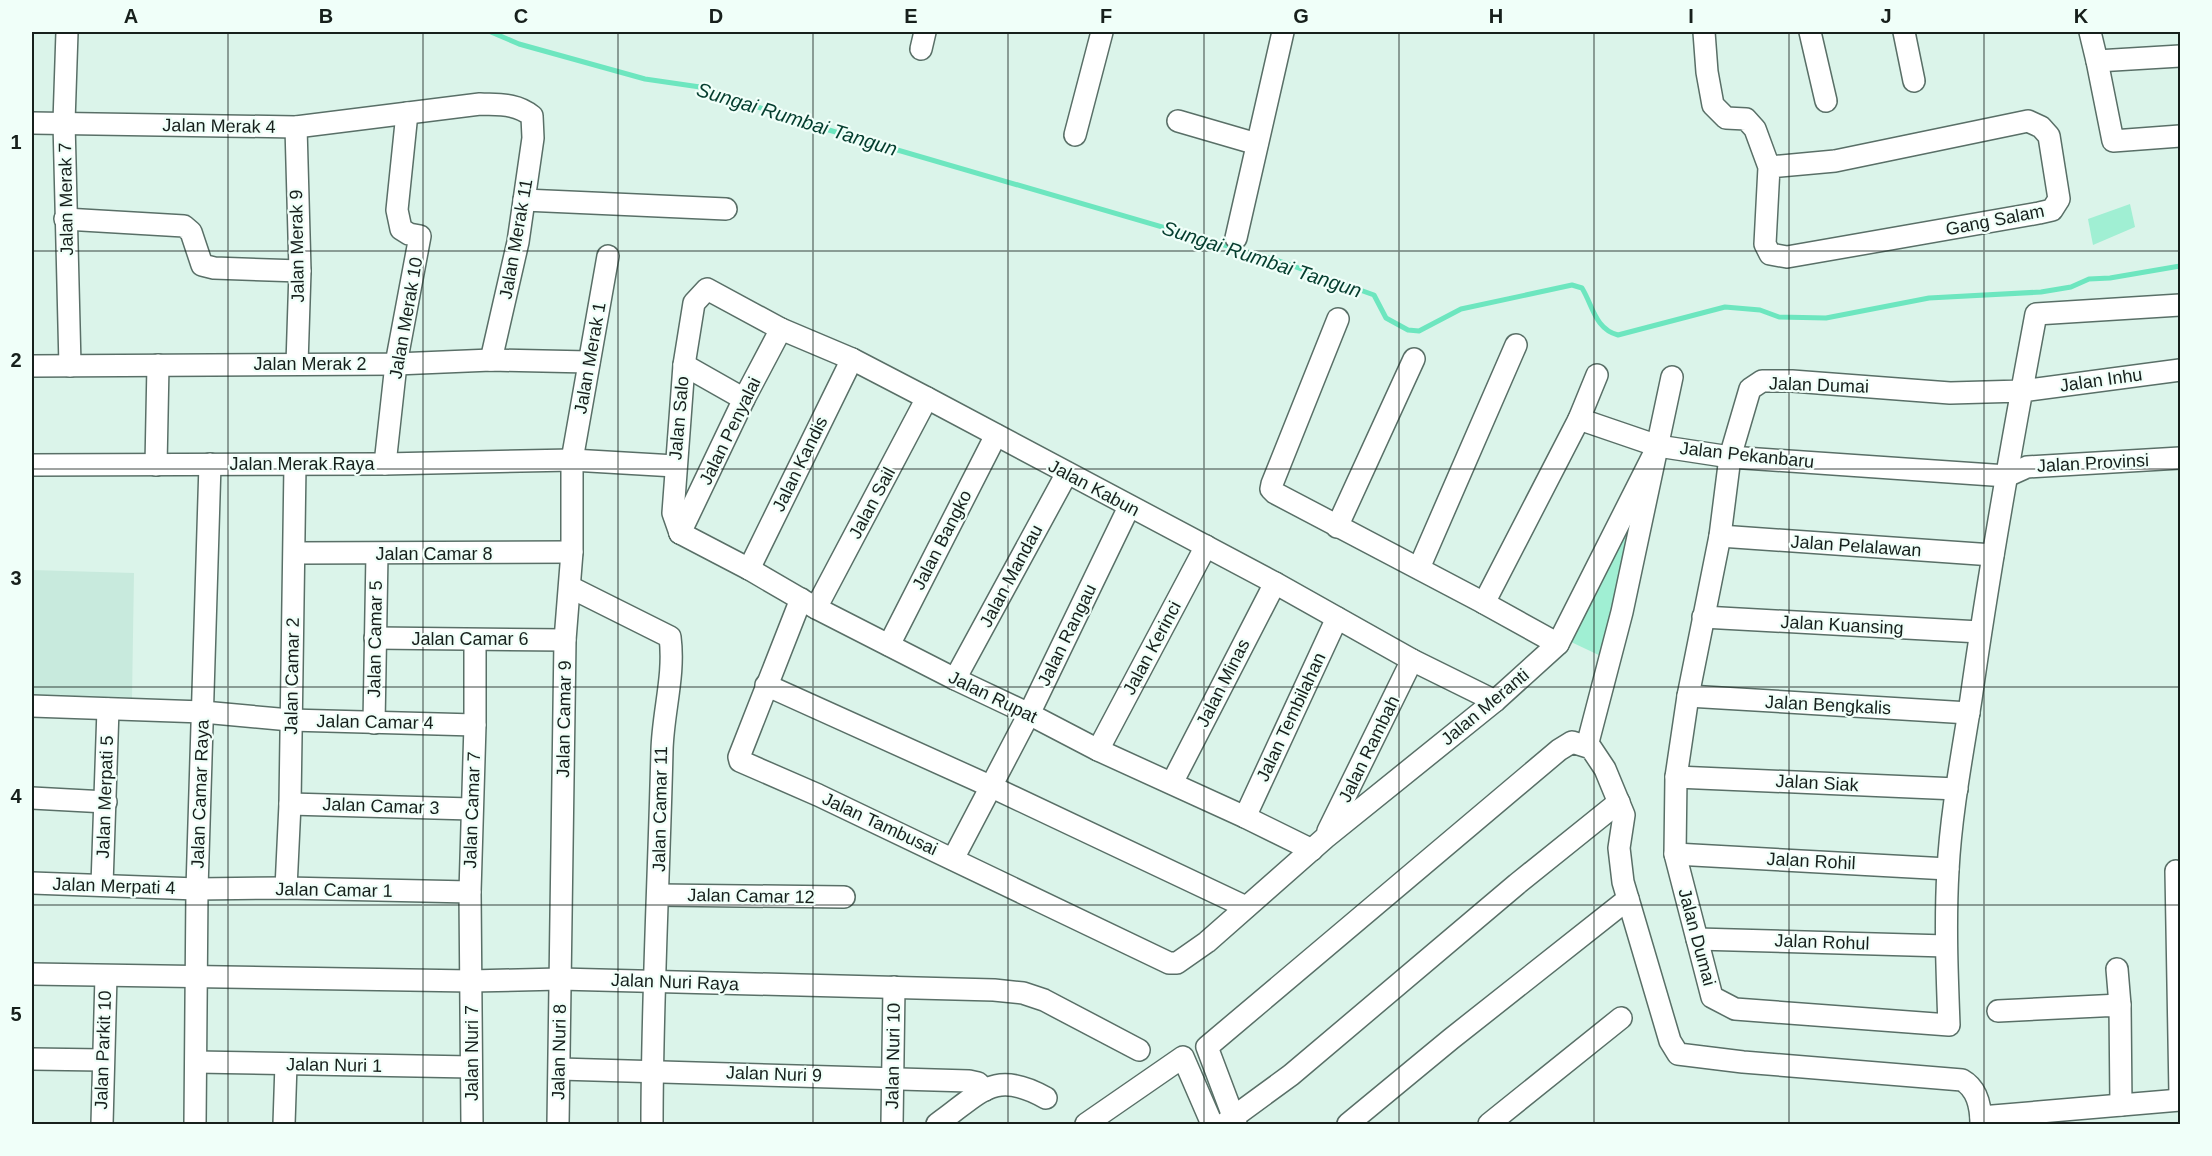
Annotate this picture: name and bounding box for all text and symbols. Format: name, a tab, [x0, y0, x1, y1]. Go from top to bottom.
text: A	[124, 5, 138, 27]
text: B	[319, 5, 333, 27]
text: C	[514, 5, 528, 27]
text: D	[709, 5, 723, 27]
text: E	[904, 5, 918, 27]
text: F	[1100, 5, 1112, 27]
text: G	[1293, 5, 1309, 27]
text: H	[1489, 5, 1503, 27]
text: I	[1688, 5, 1694, 27]
text: J	[1880, 5, 1892, 27]
text: K	[2074, 5, 2089, 27]
water label: Sungai Rumbai Tangun	[694, 78, 900, 160]
street label: Jalan Merak 4	[162, 115, 276, 137]
text: 1	[10, 131, 22, 153]
street label: Jalan Merak 7	[55, 142, 77, 256]
street label: Jalan Merak 11	[496, 177, 536, 301]
street label: Jalan Merak 9	[286, 189, 308, 303]
street label: Gang Salam	[1944, 201, 2046, 239]
water label: Sungai Rumbai Tangun	[1160, 216, 1364, 302]
street label: Jalan Merak 10	[385, 256, 427, 380]
street label: Jalan Merak 1	[570, 301, 610, 415]
text: 2	[10, 349, 22, 371]
street label: Jalan Merak 2	[253, 354, 367, 374]
street label: Jalan Inhu	[2058, 364, 2144, 396]
street label: Jalan Dumai	[1769, 373, 1869, 397]
street label: Jalan Penyalai	[695, 374, 765, 488]
street label: Jalan Salo	[665, 375, 693, 461]
street label: Jalan Kandis	[768, 413, 832, 515]
street label: Jalan Pekanbaru	[1679, 438, 1815, 472]
street label: Jalan Provinsi	[2037, 450, 2149, 476]
street label: Jalan Merak Raya	[229, 454, 376, 474]
street label: Jalan Kabun	[1045, 456, 1143, 520]
street label: Jalan Sail	[845, 464, 899, 542]
street label: Jalan Bangko	[908, 487, 976, 593]
street label: Jalan Mandau	[976, 521, 1046, 631]
street label: Jalan Pelalawan	[1790, 531, 1922, 561]
street label: Jalan Camar 8	[375, 544, 493, 564]
text: 3	[10, 567, 22, 589]
street label: Jalan Camar 5	[364, 580, 386, 698]
street label: Jalan Rangau	[1034, 581, 1100, 689]
street label: Jalan Kerinci	[1119, 598, 1185, 698]
street label: Jalan Kuansing	[1780, 612, 1904, 638]
street label: Jalan Camar 2	[281, 617, 303, 735]
street label: Jalan Camar 6	[411, 629, 529, 649]
street label: Jalan Minas	[1192, 636, 1254, 730]
street label: Jalan Tembilahan	[1252, 649, 1330, 785]
street label: Jalan Camar 9	[553, 660, 575, 778]
street label: Jalan Meranti	[1437, 665, 1533, 749]
street label: Jalan Rupat	[945, 667, 1041, 727]
street label: Jalan Rambah	[1335, 692, 1403, 806]
street label: Jalan Bengkalis	[1765, 692, 1891, 718]
street label: Jalan Camar 4	[316, 711, 434, 733]
street label: Jalan Camar Raya	[187, 718, 213, 869]
street label: Jalan Merpati 5	[93, 735, 117, 859]
street label: Jalan Camar 11	[649, 746, 671, 872]
street label: Jalan Camar 7	[460, 751, 484, 869]
street label: Jalan Siak	[1775, 771, 1860, 795]
text: 4	[10, 785, 22, 807]
street label: Jalan Tambusai	[819, 789, 941, 859]
street label: Jalan Camar 3	[322, 794, 440, 818]
street label: Jalan Rohil	[1766, 849, 1856, 873]
street label: Jalan Merpati 4	[52, 874, 176, 898]
street label: Jalan Camar 1	[275, 879, 393, 901]
street label: Jalan Camar 12	[687, 885, 815, 907]
street label: Jalan Dumai	[1674, 886, 1720, 988]
street label: Jalan Rohul	[1774, 930, 1870, 954]
street label: Jalan Nuri Raya	[611, 970, 740, 994]
street label: Jalan Parkit 10	[91, 990, 115, 1110]
text: 5	[10, 1003, 22, 1025]
street label: Jalan Nuri 10	[882, 1003, 904, 1109]
street label: Jalan Nuri 8	[548, 1004, 570, 1100]
street label: Jalan Nuri 7	[462, 1005, 482, 1101]
street label: Jalan Nuri 1	[286, 1054, 382, 1076]
street label: Jalan Nuri 9	[726, 1062, 822, 1086]

